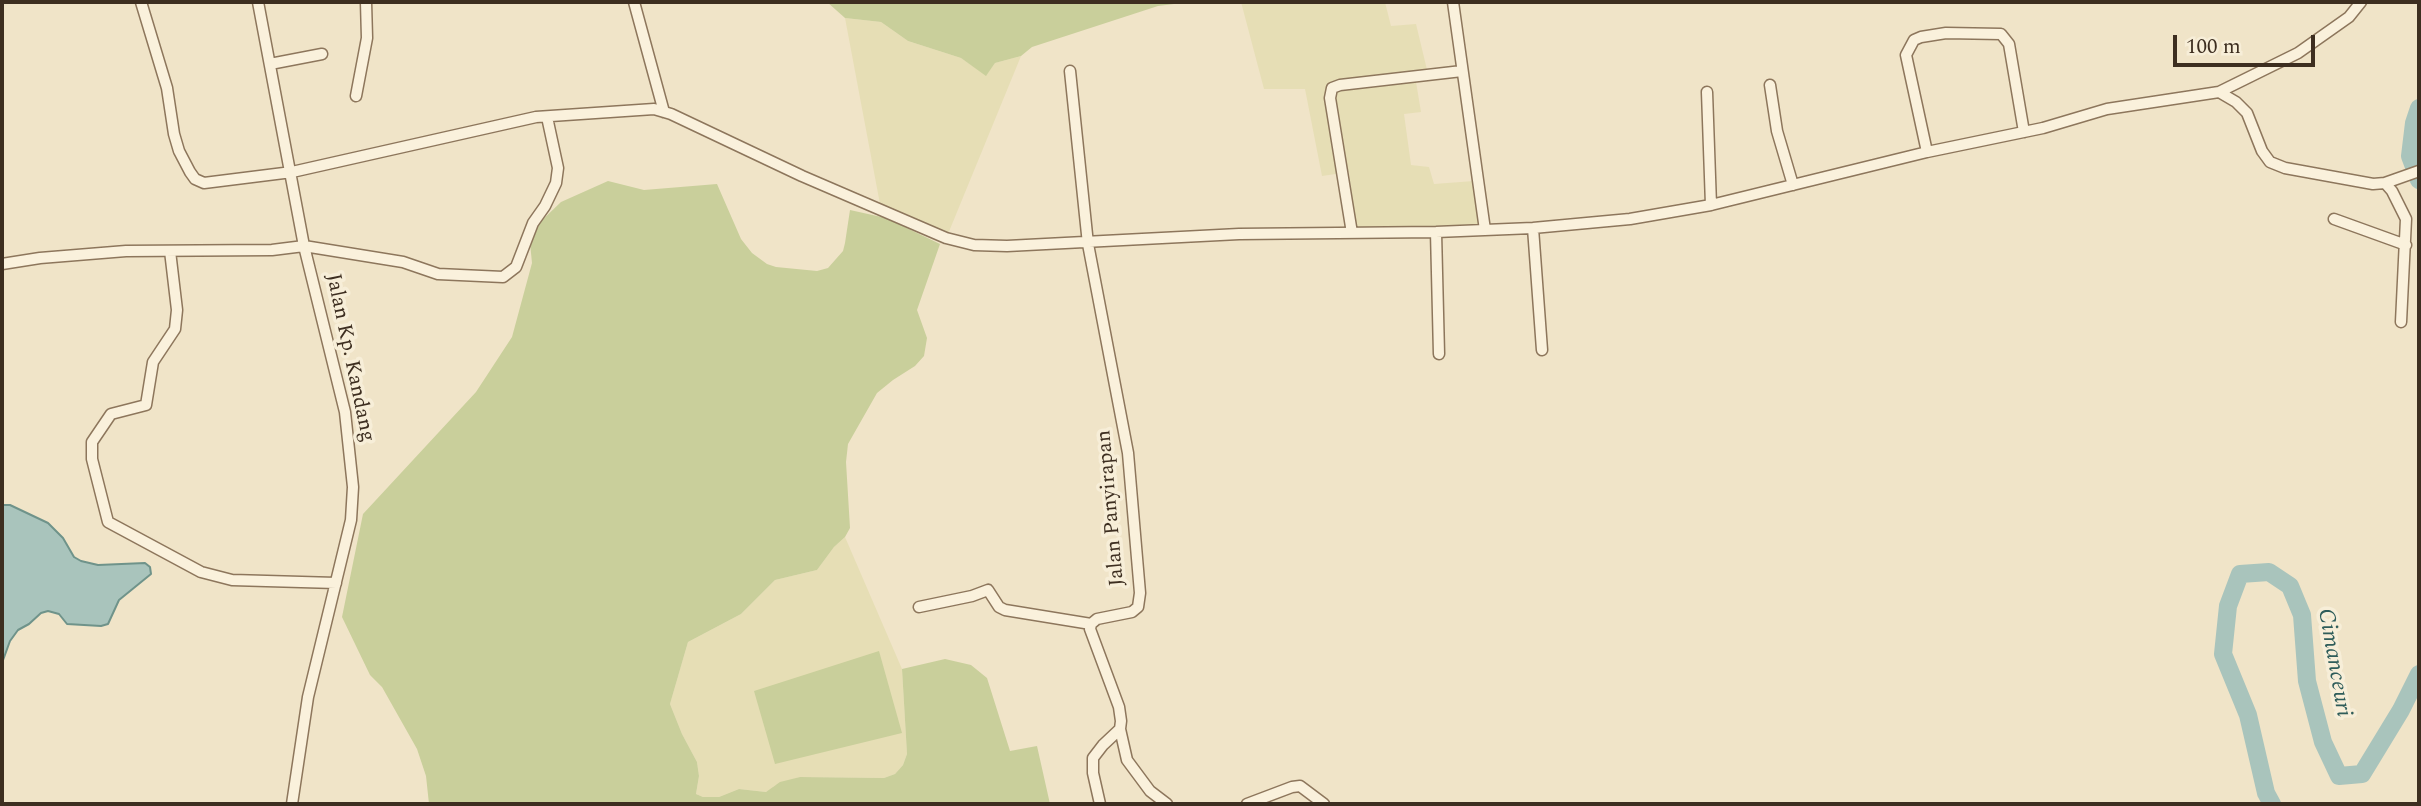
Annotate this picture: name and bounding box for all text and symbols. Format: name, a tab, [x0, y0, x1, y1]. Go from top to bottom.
scale bar	[2176, 21, 2318, 65]
text: 100 m	[2186, 31, 2241, 63]
street label: Jalan Kp. Kandang	[319, 271, 379, 445]
street label: Jalan Panyirapan	[1093, 429, 1131, 587]
water label: Cimanceuri	[2310, 607, 2356, 719]

